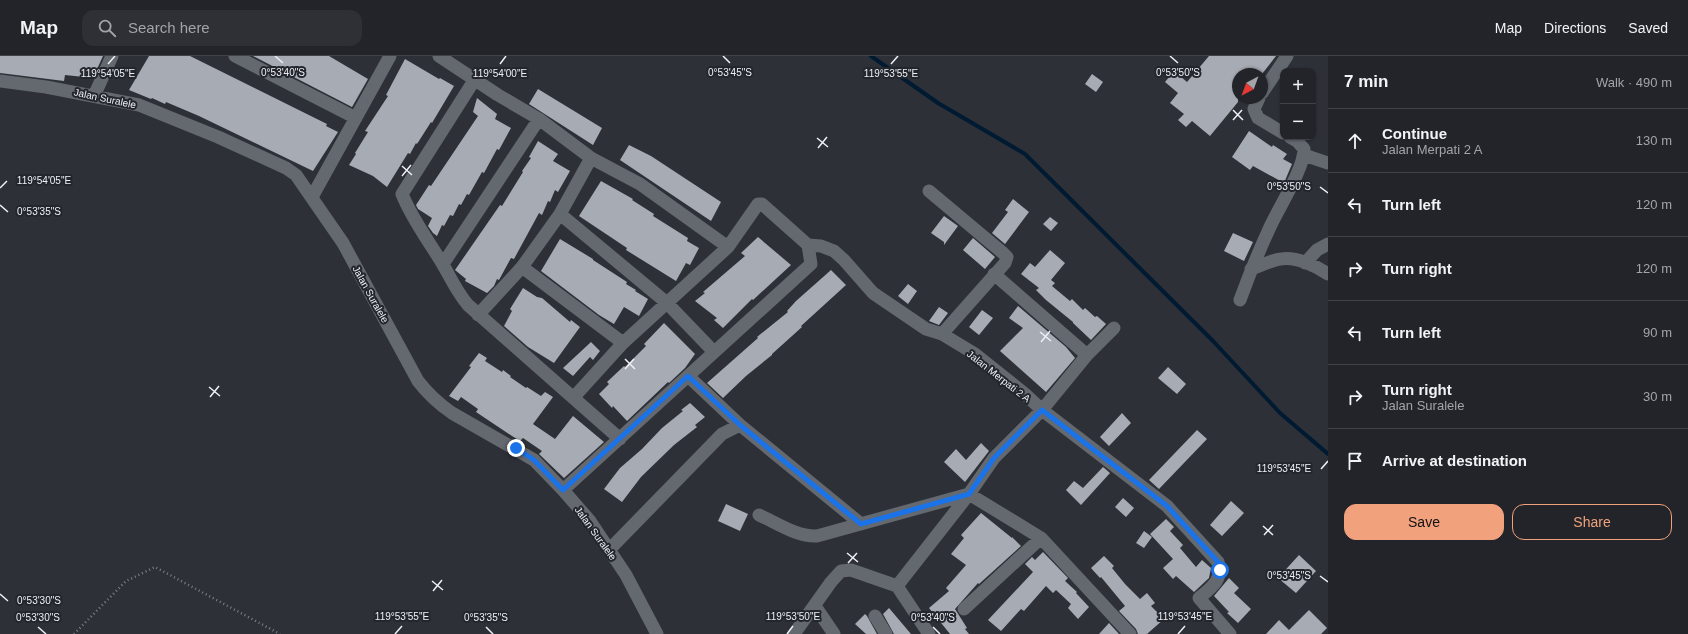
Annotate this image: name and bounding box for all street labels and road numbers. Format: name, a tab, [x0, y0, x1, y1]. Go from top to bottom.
street label: Jalan Suralele	[73, 87, 137, 111]
street label: Jalan Suralele	[350, 264, 391, 325]
street label: Jalan Merpati 2 A	[965, 348, 1033, 405]
street label: Jalan Suralele	[573, 504, 619, 563]

